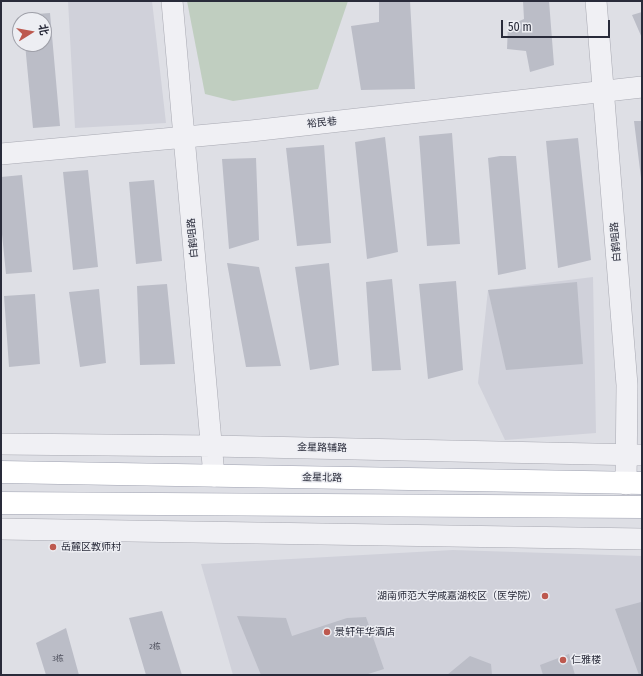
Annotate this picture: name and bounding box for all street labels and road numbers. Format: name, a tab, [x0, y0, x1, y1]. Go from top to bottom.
street label: 裕民巷	[306, 115, 338, 131]
street label: 白鹤咀路	[185, 218, 201, 258]
street label: 白鹤咀路	[609, 222, 623, 262]
street label: 金星路辅路	[297, 442, 347, 454]
street label: 金星北路	[302, 472, 342, 484]

